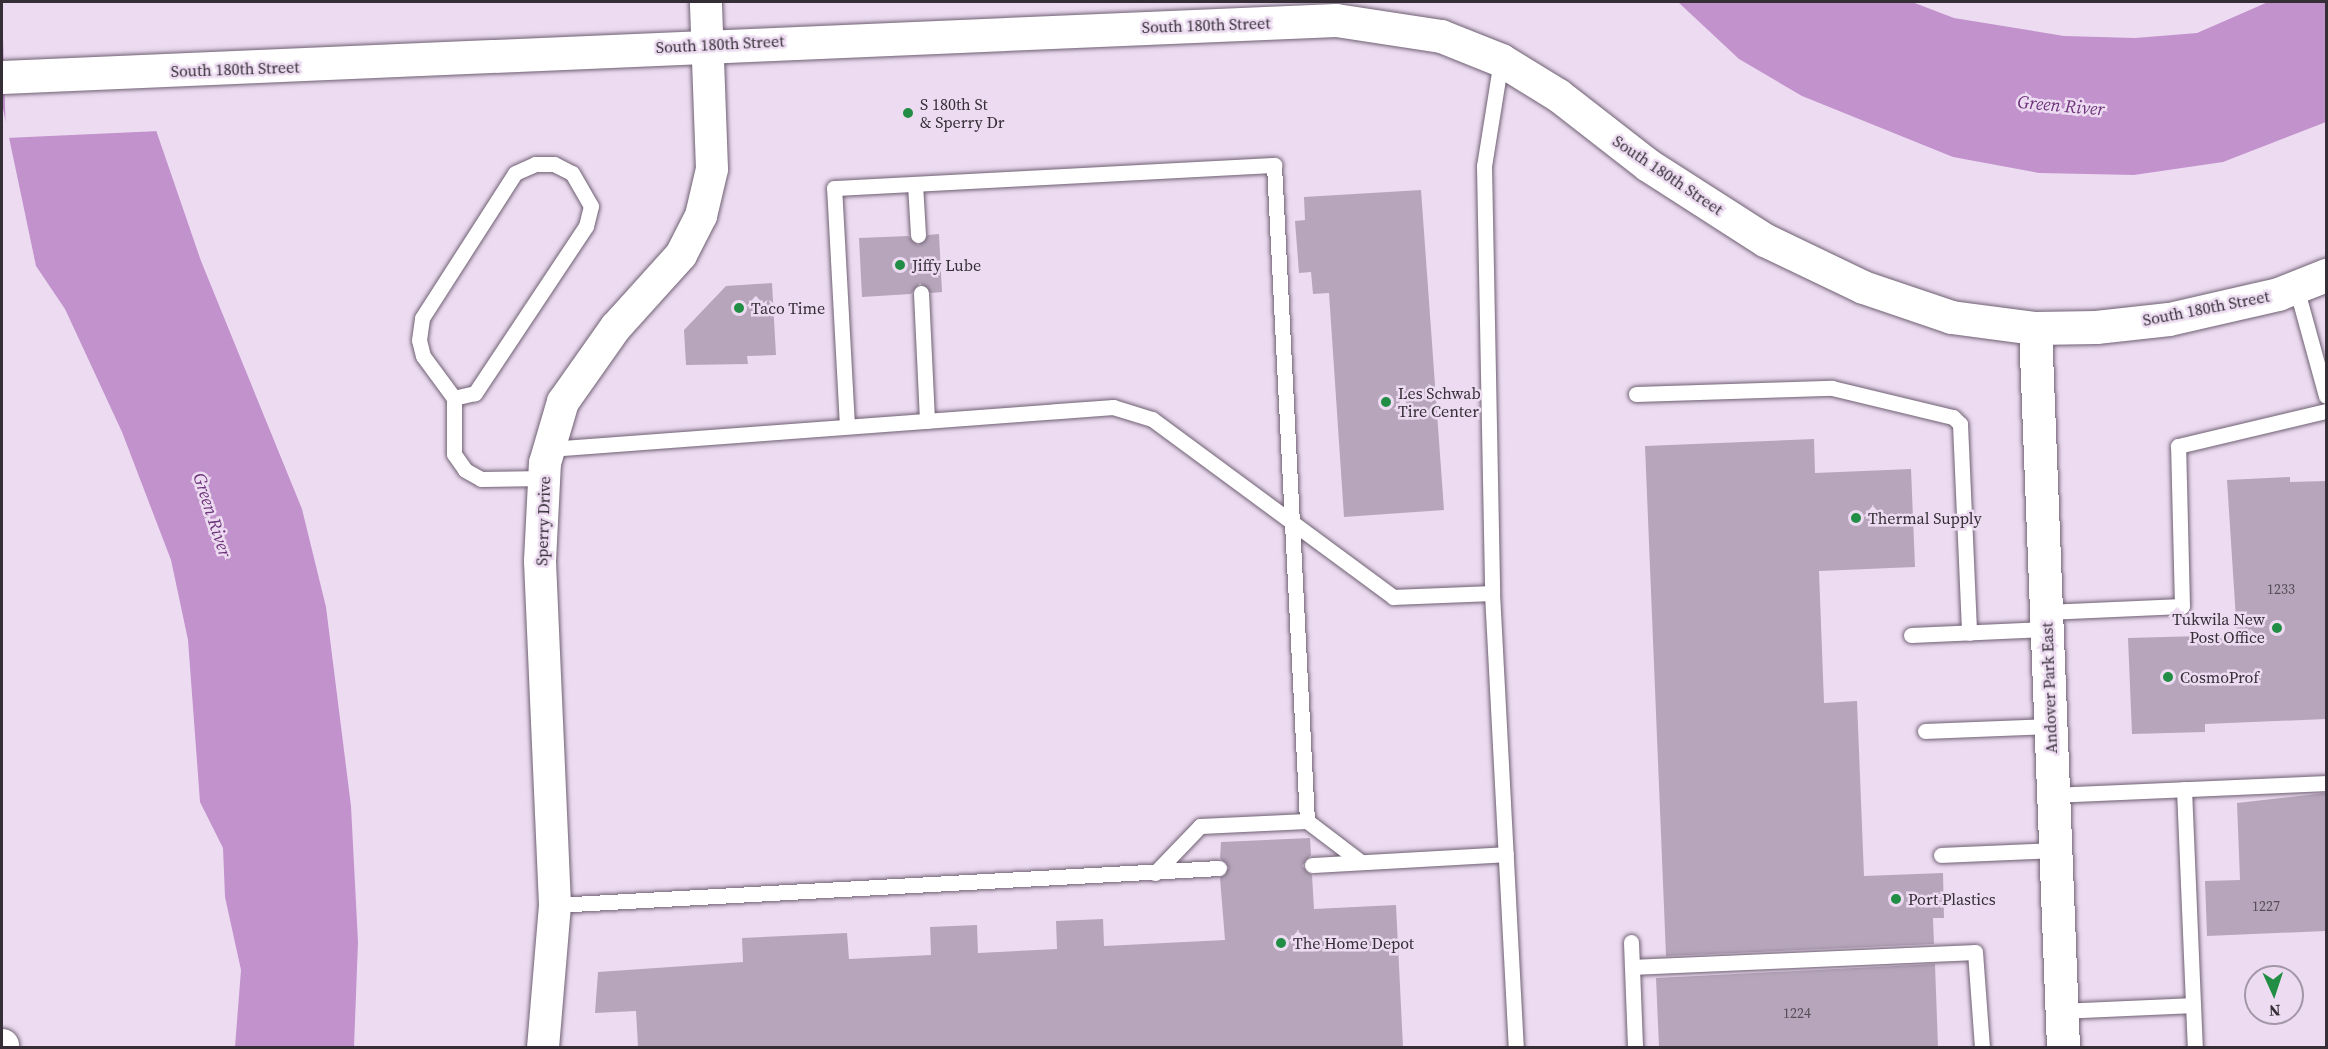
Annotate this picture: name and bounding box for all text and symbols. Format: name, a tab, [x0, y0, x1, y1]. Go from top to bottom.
street label: South 180th Street	[1141, 13, 1271, 37]
street label: South 180th Street	[655, 31, 785, 57]
street label: South 180th Street	[170, 57, 300, 81]
water label: Green River	[2017, 91, 2105, 121]
place label: S 180th St & Sperry Dr	[920, 94, 1005, 132]
marker: S 180th St & Sperry Dr	[901, 106, 915, 120]
street label: South 180th Street	[1609, 131, 1727, 219]
place label: Jiffy Lube	[912, 255, 981, 275]
marker: Jiffy Lube	[893, 258, 907, 272]
street label: South 180th Street	[2141, 286, 2271, 330]
place label: Taco Time	[751, 298, 825, 318]
marker: Taco Time	[732, 301, 746, 315]
place label: Les Schwab Tire Center	[1398, 383, 1481, 421]
marker: Les Schwab Tire Center	[1379, 395, 1393, 409]
water label: Green River	[188, 470, 236, 560]
street label: Sperry Drive	[532, 476, 554, 566]
place label: Thermal Supply	[1868, 508, 1982, 528]
marker: Thermal Supply	[1849, 511, 1863, 525]
house number: 1233	[2267, 581, 2295, 597]
place label: Tukwila New Post Office	[2172, 609, 2265, 647]
marker: Tukwila New Post Office	[2270, 621, 2284, 635]
street label: Andover Park East	[2037, 622, 2061, 754]
place label: CosmoProf	[2180, 667, 2259, 687]
marker: CosmoProf	[2161, 670, 2175, 684]
place label: Port Plastics	[1908, 889, 1996, 909]
marker: Port Plastics	[1889, 892, 1903, 906]
house number: 1227	[2252, 898, 2280, 914]
place label: The Home Depot	[1293, 933, 1414, 953]
marker: The Home Depot	[1274, 936, 1288, 950]
north arrow	[2244, 965, 2304, 1025]
text: N	[2268, 1000, 2281, 1022]
house number: 1224	[1783, 1005, 1811, 1021]

